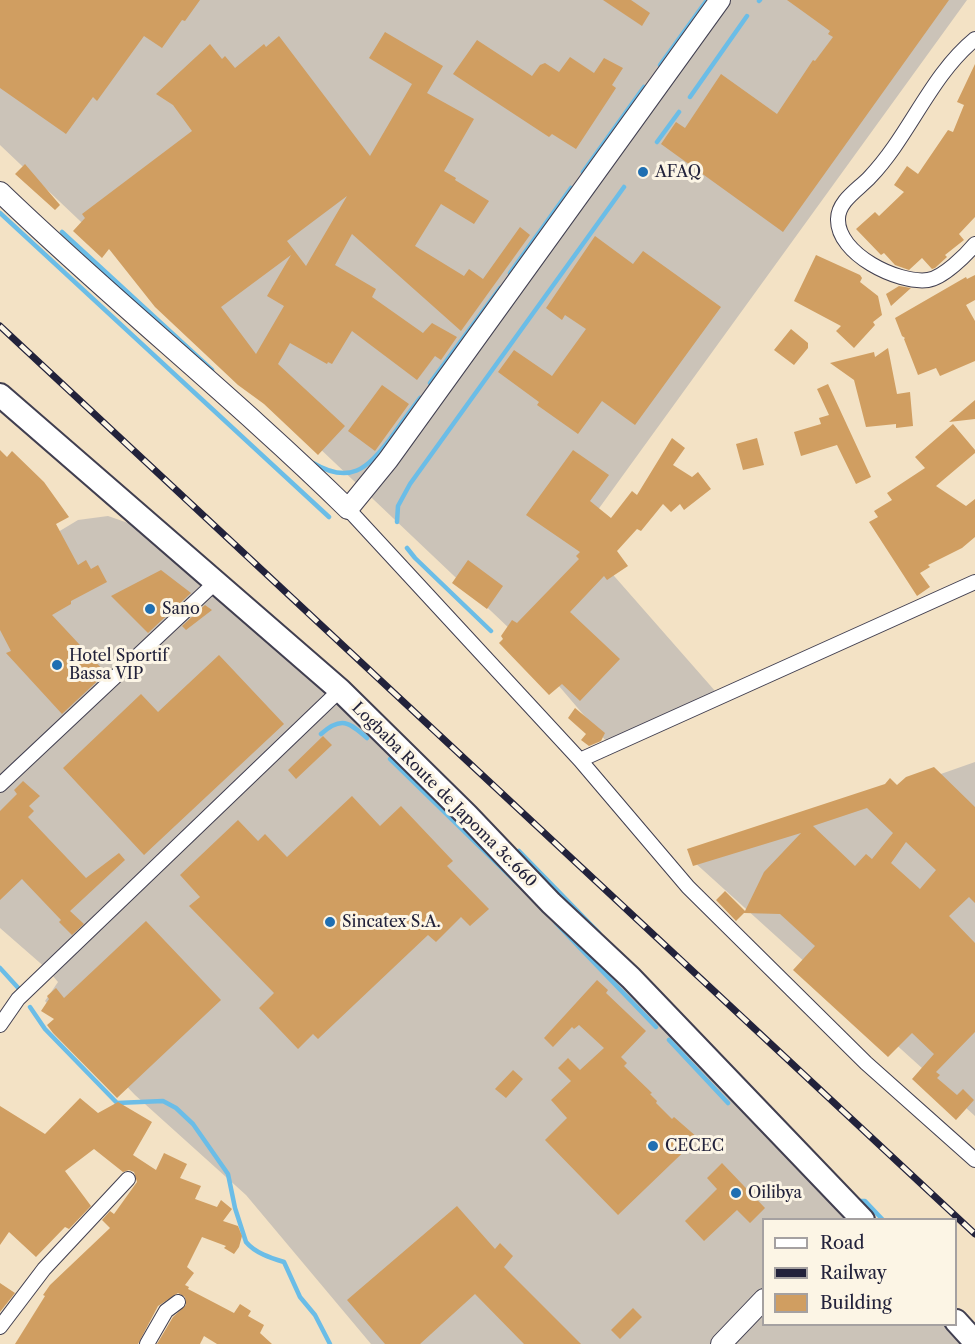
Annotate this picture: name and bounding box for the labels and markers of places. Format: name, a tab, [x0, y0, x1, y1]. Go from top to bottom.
place label: AFAQ	[655, 162, 701, 182]
marker: AFAQ	[636, 165, 650, 179]
place label: Sano	[162, 599, 200, 619]
marker: Sano	[143, 602, 157, 616]
place label: Hotel Sportif Bassa VIP	[69, 646, 168, 684]
marker: Hotel Sportif Bassa VIP	[50, 658, 64, 672]
place label: Sincatex S.A.	[342, 912, 441, 932]
marker: Sincatex S.A.	[323, 915, 337, 929]
place label: CECEC	[665, 1136, 724, 1156]
marker: CECEC	[646, 1139, 660, 1153]
place label: Oilibya	[748, 1183, 802, 1203]
marker: Oilibya	[729, 1186, 743, 1200]

